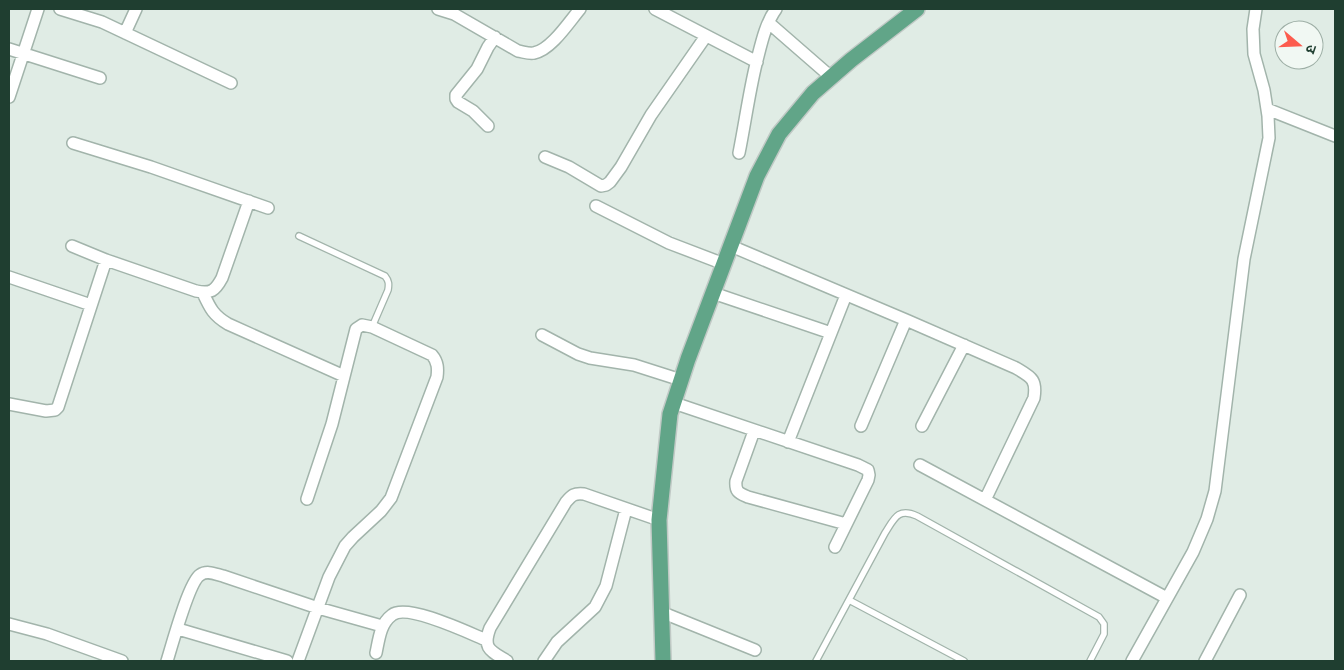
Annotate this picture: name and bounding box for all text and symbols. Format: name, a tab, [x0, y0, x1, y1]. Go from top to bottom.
north arrow	[1274, 20, 1324, 70]
text: उ	[1302, 43, 1321, 57]

